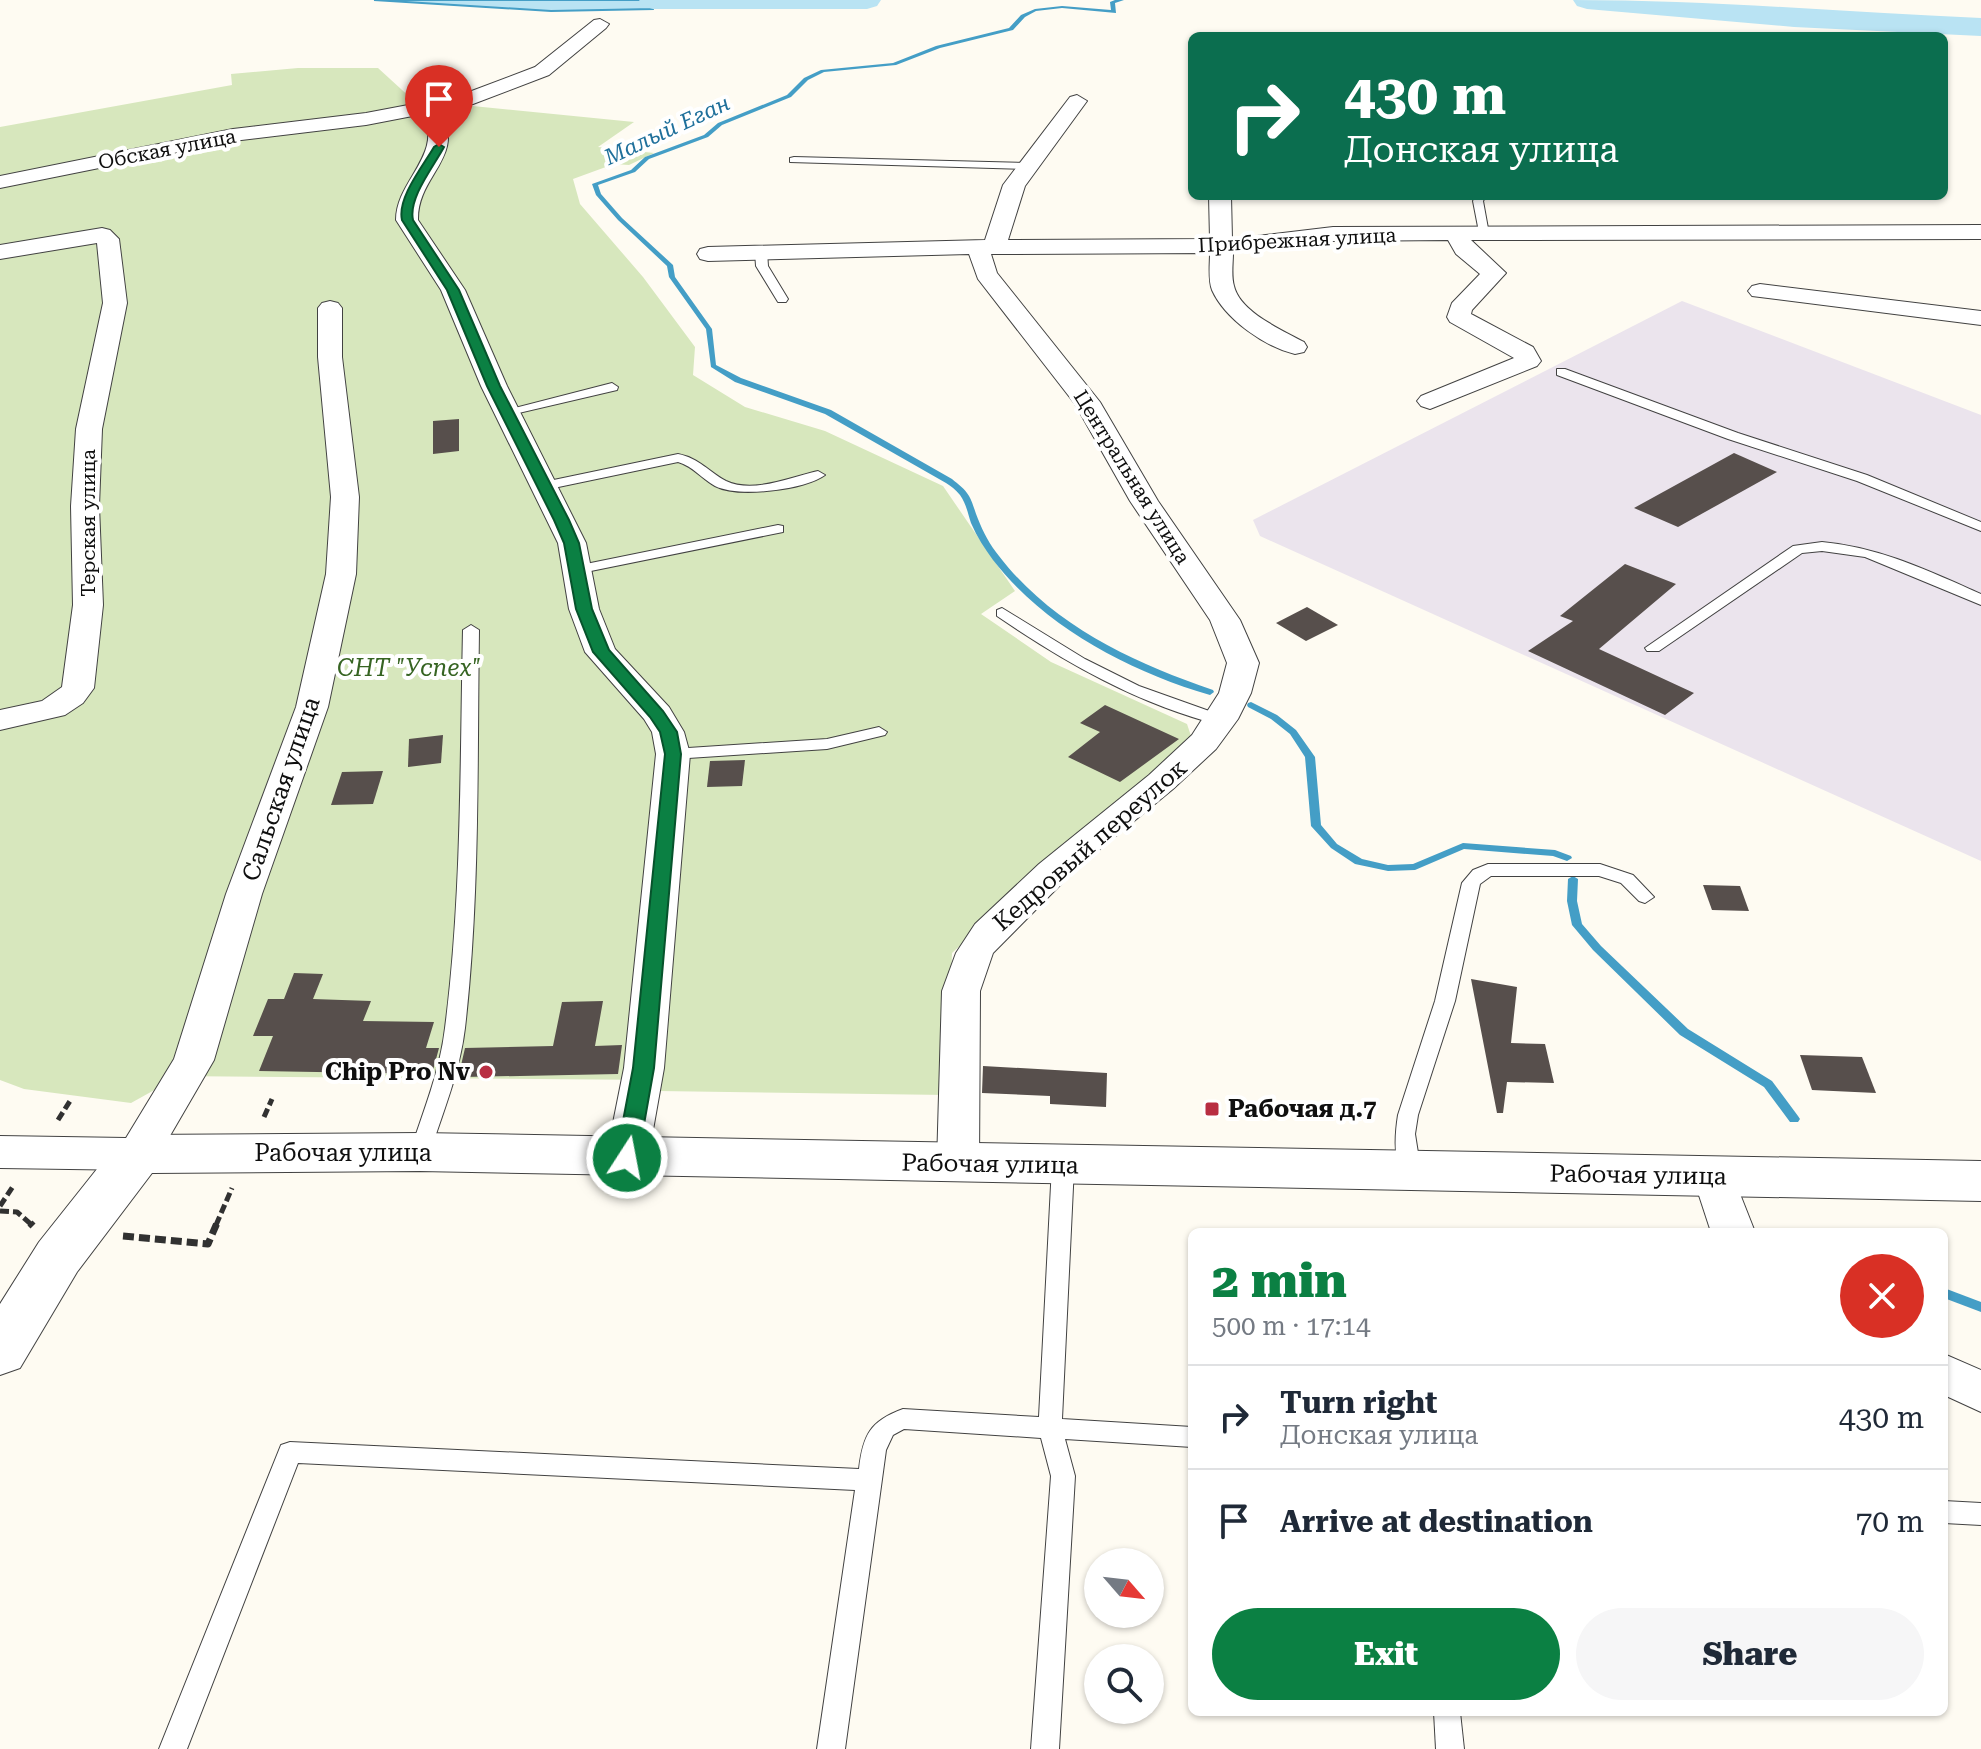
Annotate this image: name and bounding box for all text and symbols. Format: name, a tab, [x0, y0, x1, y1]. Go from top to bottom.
text: 430 m	[1344, 62, 1506, 128]
icon: right	[1212, 64, 1316, 168]
pin	[405, 65, 473, 147]
icon: arrive	[417, 77, 461, 121]
water label: Малый Еган	[599, 90, 734, 170]
street label: Обская улица	[96, 124, 238, 174]
text: Донская улица	[1344, 129, 1619, 171]
street label: Прибрежная улица	[1197, 223, 1397, 257]
street label: Центральная улица	[1069, 386, 1195, 568]
street label: Терская улица	[76, 449, 100, 597]
park label: СНТ "Успех"	[337, 654, 481, 682]
street label: Сальская улица	[236, 693, 326, 885]
street label: Кедровый переулок	[988, 753, 1192, 937]
place label: Chip Pro Nv	[325, 1058, 471, 1086]
marker: Chip Pro Nv	[477, 1063, 495, 1081]
place label: Рабочая д.7	[1228, 1095, 1377, 1123]
marker: Рабочая д.7	[1203, 1100, 1221, 1118]
position arrow	[585, 1116, 669, 1200]
street label: Рабочая улица	[254, 1139, 432, 1167]
street label: Рабочая улица	[901, 1148, 1079, 1180]
street label: Рабочая улица	[1549, 1159, 1727, 1191]
text: 2 min	[1212, 1253, 1347, 1309]
button: close	[1840, 1254, 1924, 1338]
text: 500 m · 17:14	[1212, 1311, 1371, 1341]
text: Turn right	[1280, 1385, 1437, 1420]
icon: right	[1212, 1395, 1256, 1439]
text: 430 m	[1839, 1400, 1924, 1435]
text: Донская улица	[1280, 1420, 1478, 1450]
icon: arrive	[1212, 1499, 1256, 1543]
text: Arrive at destination	[1280, 1504, 1593, 1539]
text: 70 m	[1855, 1504, 1924, 1539]
north arrow	[1084, 1548, 1164, 1628]
map controls	[1084, 1548, 1164, 1724]
button: Exit	[1212, 1608, 1560, 1700]
button: Share	[1576, 1608, 1924, 1700]
button: search	[1084, 1644, 1164, 1724]

